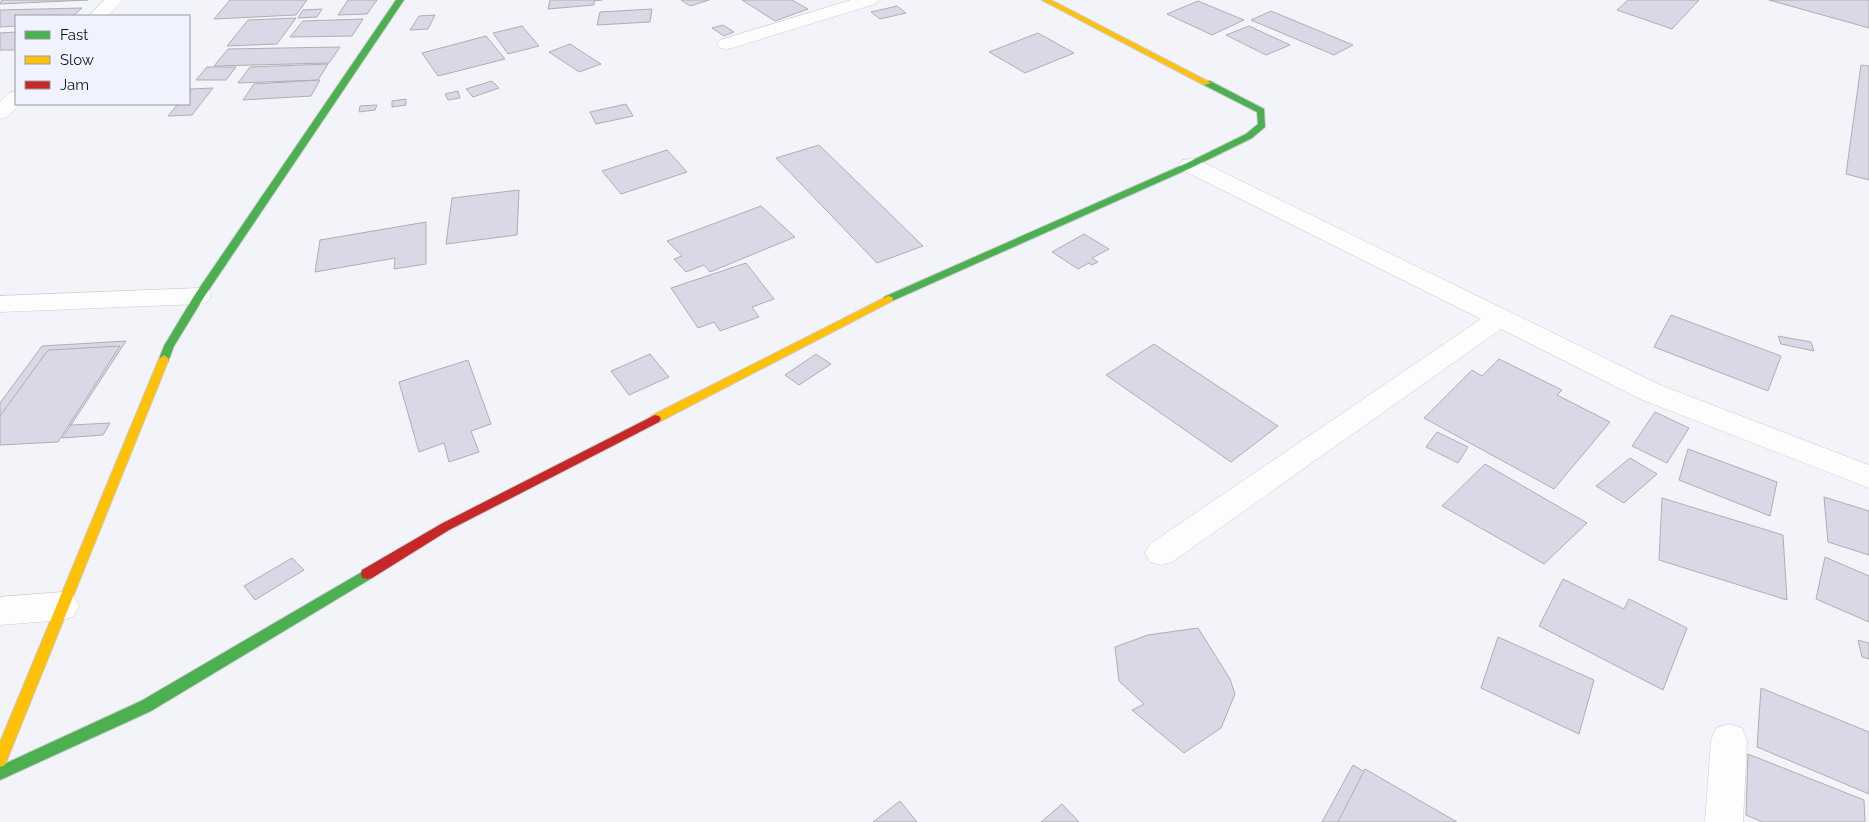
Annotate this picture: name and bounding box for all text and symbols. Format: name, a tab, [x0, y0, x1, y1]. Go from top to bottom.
legend	[15, 15, 190, 105]
text: Fast	[60, 26, 88, 44]
text: Slow	[60, 51, 94, 69]
text: Jam	[60, 76, 89, 94]

